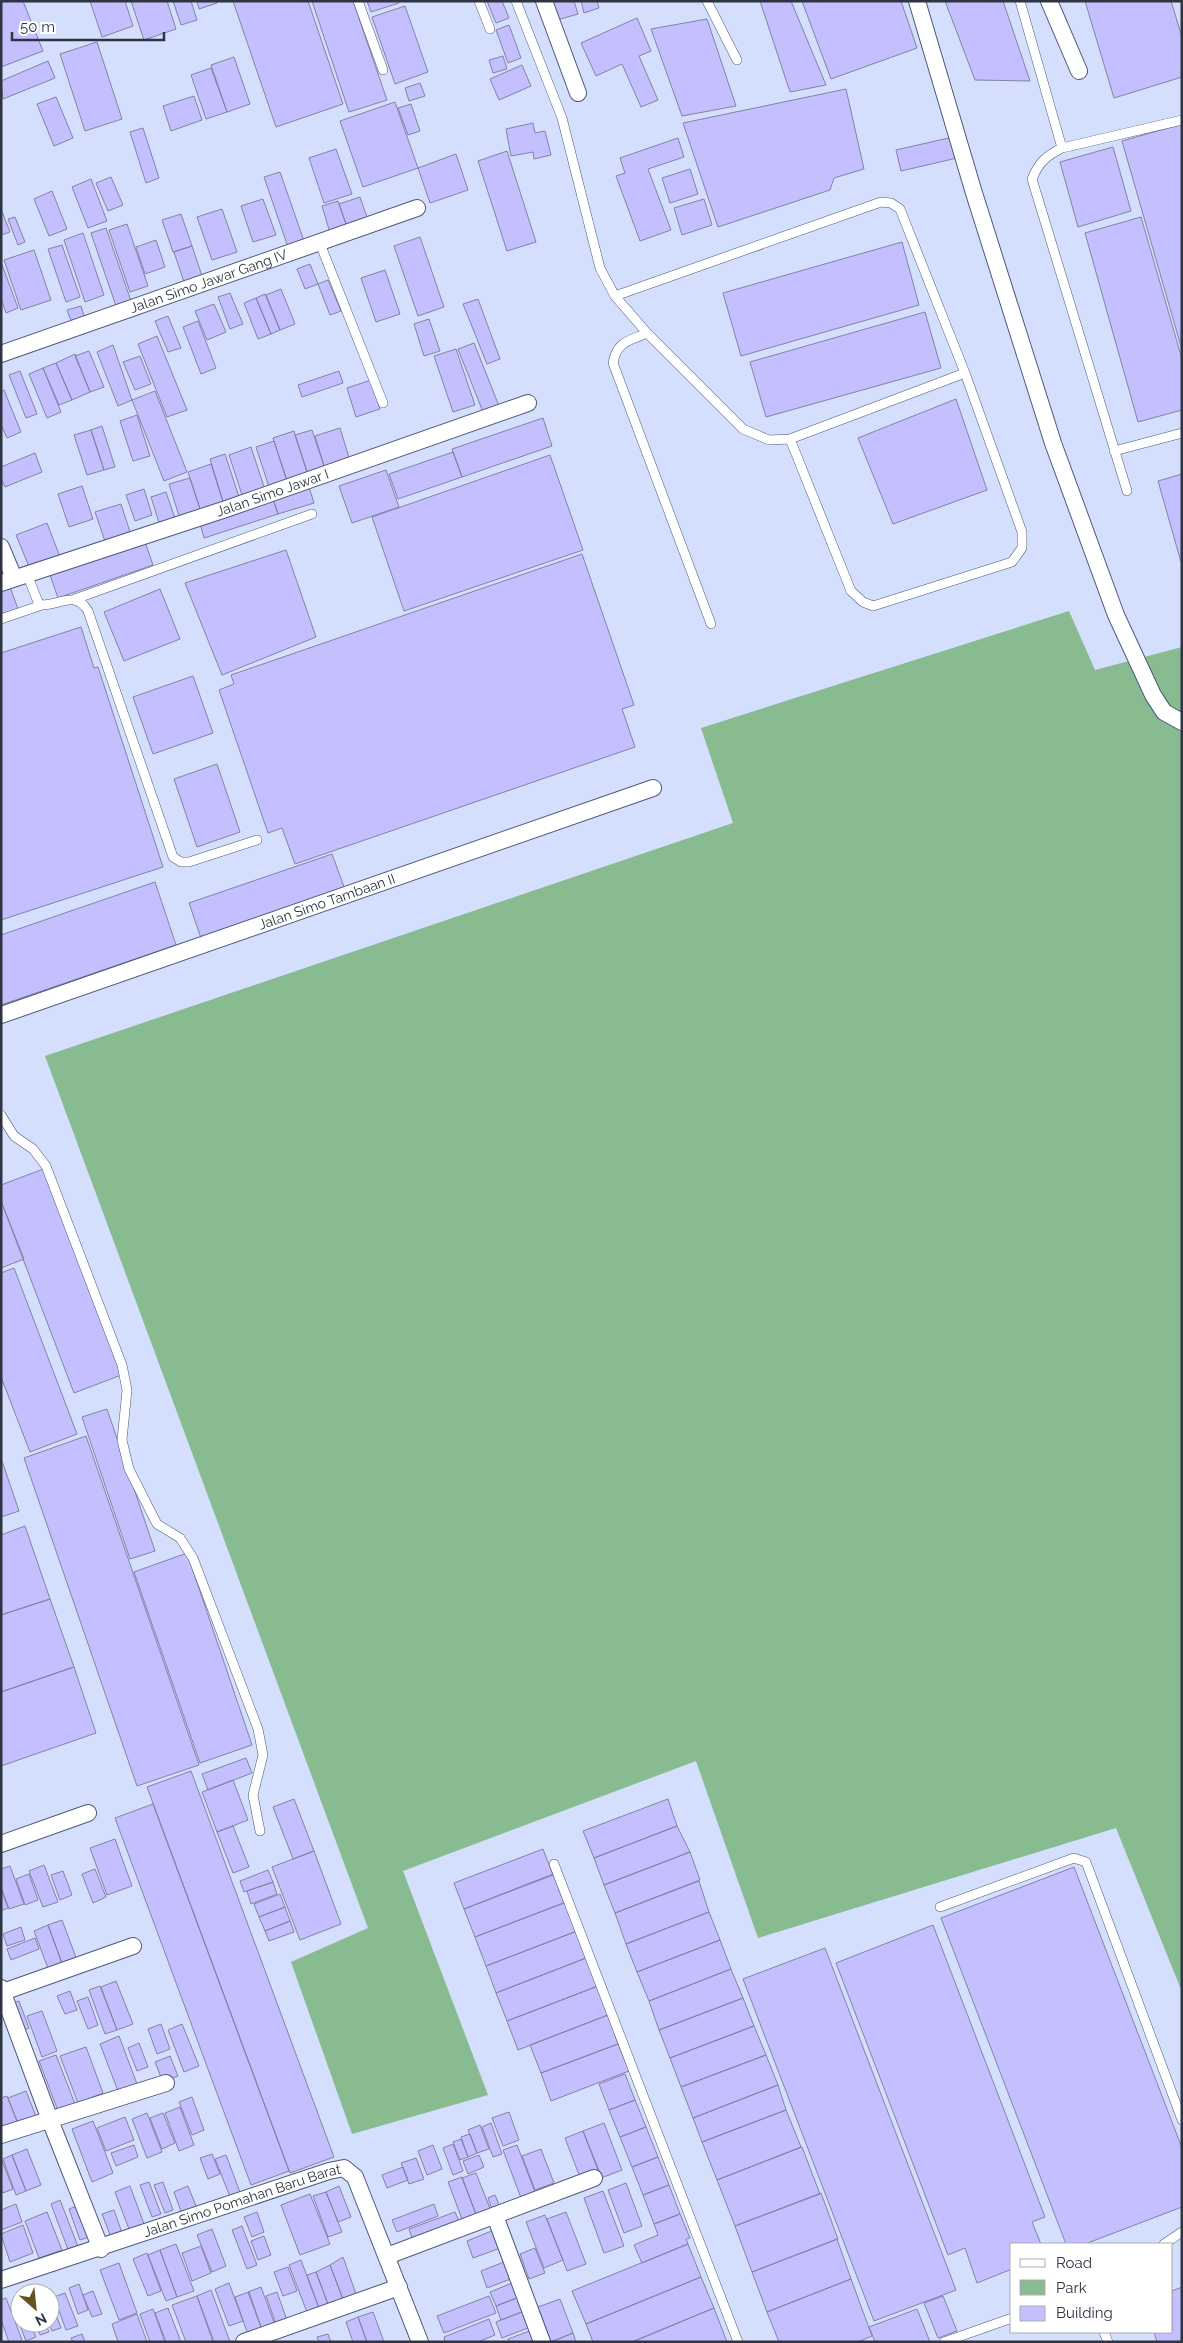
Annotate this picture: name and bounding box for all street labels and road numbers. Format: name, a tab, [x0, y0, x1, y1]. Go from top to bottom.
street label: Jalan Simo Jawar Gang IV	[128, 246, 290, 316]
street label: Jalan Simo Jawar I	[214, 466, 331, 520]
street label: Jalan Simo Tambaan II	[256, 870, 397, 933]
street label: Jalan Simo Pomahan Baru Barat	[141, 2161, 342, 2240]

